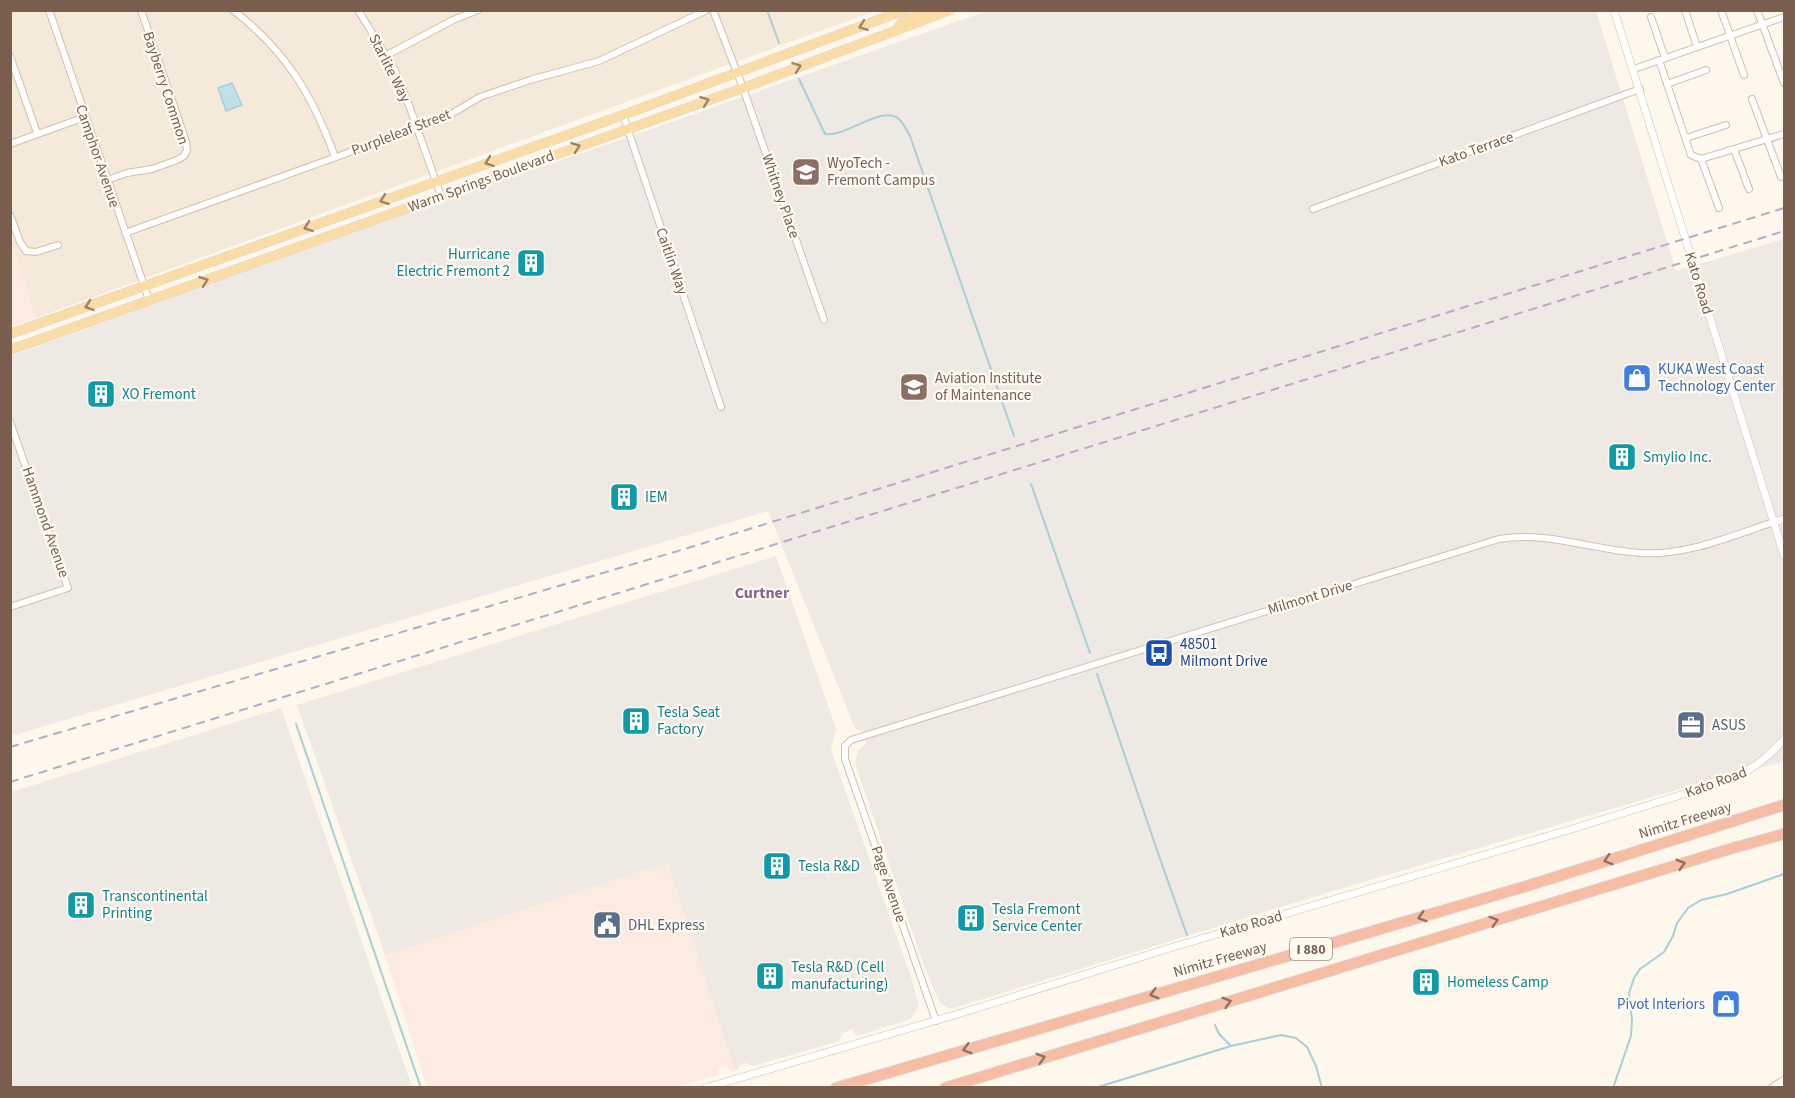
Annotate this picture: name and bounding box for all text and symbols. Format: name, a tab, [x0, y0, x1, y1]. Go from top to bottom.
one-way arrow	[858, 19, 869, 31]
street label: Bayberry Common	[137, 29, 194, 147]
street label: Starlite Way	[363, 30, 416, 106]
one-way arrow	[791, 62, 802, 74]
one-way arrow	[699, 95, 710, 108]
street label: Camphor Avenue	[70, 102, 125, 210]
street label: Purpleleaf Street	[348, 104, 454, 161]
street label: Kato Terrace	[1436, 126, 1516, 173]
one-way arrow	[570, 142, 581, 155]
street label: Warm Springs Boulevard	[405, 145, 557, 218]
street label: Whitney Place	[756, 151, 805, 241]
place label: WyoTech - Fremont Campus	[827, 153, 935, 191]
one-way arrow	[484, 155, 495, 168]
school or university icon: WyoTech - Fremont Campus	[790, 156, 822, 188]
one-way arrow	[379, 192, 390, 205]
one-way arrow	[304, 220, 314, 233]
street label: Caitlin Way	[650, 225, 693, 298]
place label: Hurricane Electric Fremont 2	[396, 244, 510, 282]
building icon: Hurricane Electric Fremont 2	[515, 247, 547, 279]
street label: Kato Road	[1679, 249, 1718, 317]
one-way arrow	[199, 275, 209, 288]
one-way arrow	[84, 299, 95, 312]
place label: KUKA West Coast Technology Center	[1658, 359, 1776, 397]
shop icon: KUKA West Coast Technology Center	[1621, 362, 1653, 394]
place label: Aviation Institute of Maintenance	[935, 368, 1042, 406]
school or university icon: Aviation Institute of Maintenance	[898, 371, 930, 403]
building icon: XO Fremont	[85, 378, 117, 410]
place label: XO Fremont	[122, 384, 196, 405]
building icon: Smylio Inc.	[1606, 441, 1638, 473]
place label: Smylio Inc.	[1643, 447, 1712, 468]
street label: Hammond Avenue	[17, 464, 74, 580]
building icon: IEM	[608, 481, 640, 513]
place label: IEM	[645, 487, 668, 508]
street label: Milmont Drive	[1265, 575, 1355, 620]
district label: Curtner	[735, 582, 790, 604]
place label: 48501 Milmont Drive	[1180, 634, 1268, 672]
bus stop icon: 48501 Milmont Drive	[1143, 637, 1175, 669]
place label: Tesla Seat Factory	[657, 702, 720, 740]
building icon: Tesla Seat Factory	[620, 705, 652, 737]
office icon: ASUS	[1675, 709, 1707, 741]
place label: ASUS	[1712, 715, 1746, 736]
street label: Kato Road	[1682, 762, 1750, 803]
street label: Nimitz Freeway	[1636, 796, 1734, 845]
street label: Page Avenue	[866, 843, 911, 925]
building icon: Tesla R&D	[761, 850, 793, 882]
one-way arrow	[1603, 853, 1614, 865]
place label: Tesla R&D	[798, 856, 860, 877]
one-way arrow	[1675, 859, 1686, 871]
place label: Transcontinental Printing	[102, 886, 208, 924]
building icon: Transcontinental Printing	[65, 889, 97, 921]
place label: Tesla Fremont Service Center	[992, 899, 1083, 937]
building icon: Tesla Fremont Service Center	[955, 902, 987, 934]
street label: Kato Road	[1217, 906, 1285, 943]
public building icon: DHL Express	[591, 909, 623, 941]
one-way arrow	[1417, 909, 1427, 922]
place label: DHL Express	[628, 915, 705, 936]
one-way arrow	[1489, 916, 1499, 928]
street label: Nimitz Freeway	[1171, 936, 1269, 983]
road number: I 880	[1290, 938, 1332, 960]
place label: Tesla R&D (Cell manufacturing)	[791, 957, 888, 995]
building icon: Tesla R&D (Cell manufacturing)	[754, 960, 786, 992]
building icon: Homeless Camp	[1410, 966, 1442, 998]
place label: Homeless Camp	[1447, 972, 1549, 993]
one-way arrow	[1149, 987, 1160, 999]
shop icon: Pivot Interiors	[1710, 988, 1742, 1020]
place label: Pivot Interiors	[1617, 994, 1705, 1015]
one-way arrow	[1221, 997, 1232, 1009]
one-way arrow	[962, 1042, 972, 1054]
one-way arrow	[1035, 1053, 1046, 1065]

